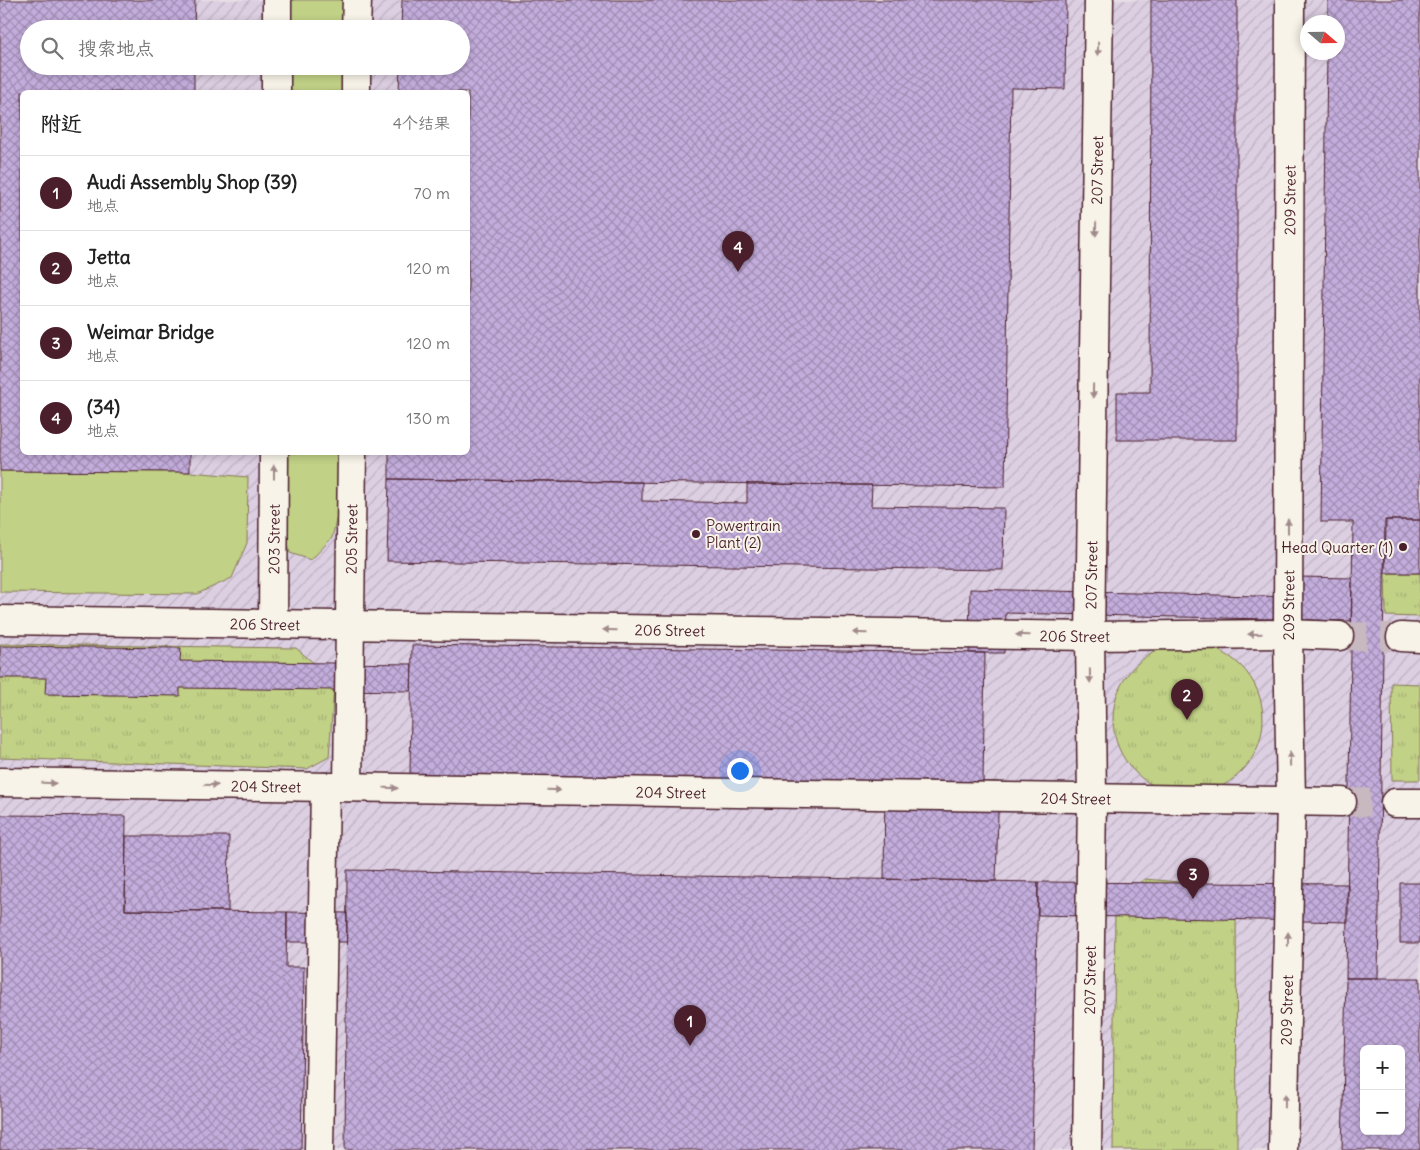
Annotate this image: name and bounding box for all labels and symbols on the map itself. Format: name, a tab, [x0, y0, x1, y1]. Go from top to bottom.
north arrow	[1300, 15, 1345, 60]
one-way arrow	[1094, 41, 1102, 57]
street label: 207 Street	[1087, 136, 1107, 205]
street label: 209 Street	[1280, 165, 1299, 235]
one-way arrow	[1092, 221, 1100, 237]
pin: 4	[722, 231, 754, 272]
one-way arrow	[1089, 383, 1097, 399]
one-way arrow	[270, 463, 278, 479]
street label: 203 Street	[264, 504, 283, 574]
street label: 205 Street	[341, 504, 361, 574]
place label: Powertrain Plant (2)	[706, 516, 781, 552]
one-way arrow	[1284, 518, 1292, 534]
marker: Powertrain Plant (2)	[690, 528, 702, 540]
place label: Head Quarter (1)	[1281, 538, 1393, 557]
street label: 207 Street	[1081, 540, 1101, 610]
marker: Head Quarter (1)	[1397, 541, 1409, 553]
street label: 209 Street	[1278, 570, 1298, 640]
street label: 206 Street	[230, 614, 300, 634]
street label: 206 Street	[635, 620, 705, 640]
one-way arrow	[602, 626, 618, 634]
street label: 206 Street	[1040, 626, 1110, 646]
one-way arrow	[852, 629, 868, 637]
one-way arrow	[1247, 630, 1263, 638]
one-way arrow	[1014, 631, 1030, 639]
one-way arrow	[1087, 668, 1095, 684]
pin: 2	[1171, 679, 1203, 720]
one-way arrow	[1286, 751, 1294, 767]
your location	[727, 758, 753, 784]
street label: 204 Street	[231, 776, 301, 796]
one-way arrow	[41, 779, 57, 787]
one-way arrow	[203, 781, 219, 789]
street label: 204 Street	[636, 782, 706, 802]
one-way arrow	[383, 784, 399, 792]
one-way arrow	[546, 786, 562, 794]
street label: 204 Street	[1041, 788, 1111, 808]
pin: 3	[1177, 858, 1209, 899]
one-way arrow	[1284, 931, 1292, 947]
street label: 207 Street	[1079, 945, 1099, 1015]
street label: 209 Street	[1276, 975, 1297, 1045]
pin: 1	[674, 1005, 706, 1046]
one-way arrow	[1281, 1093, 1289, 1109]

